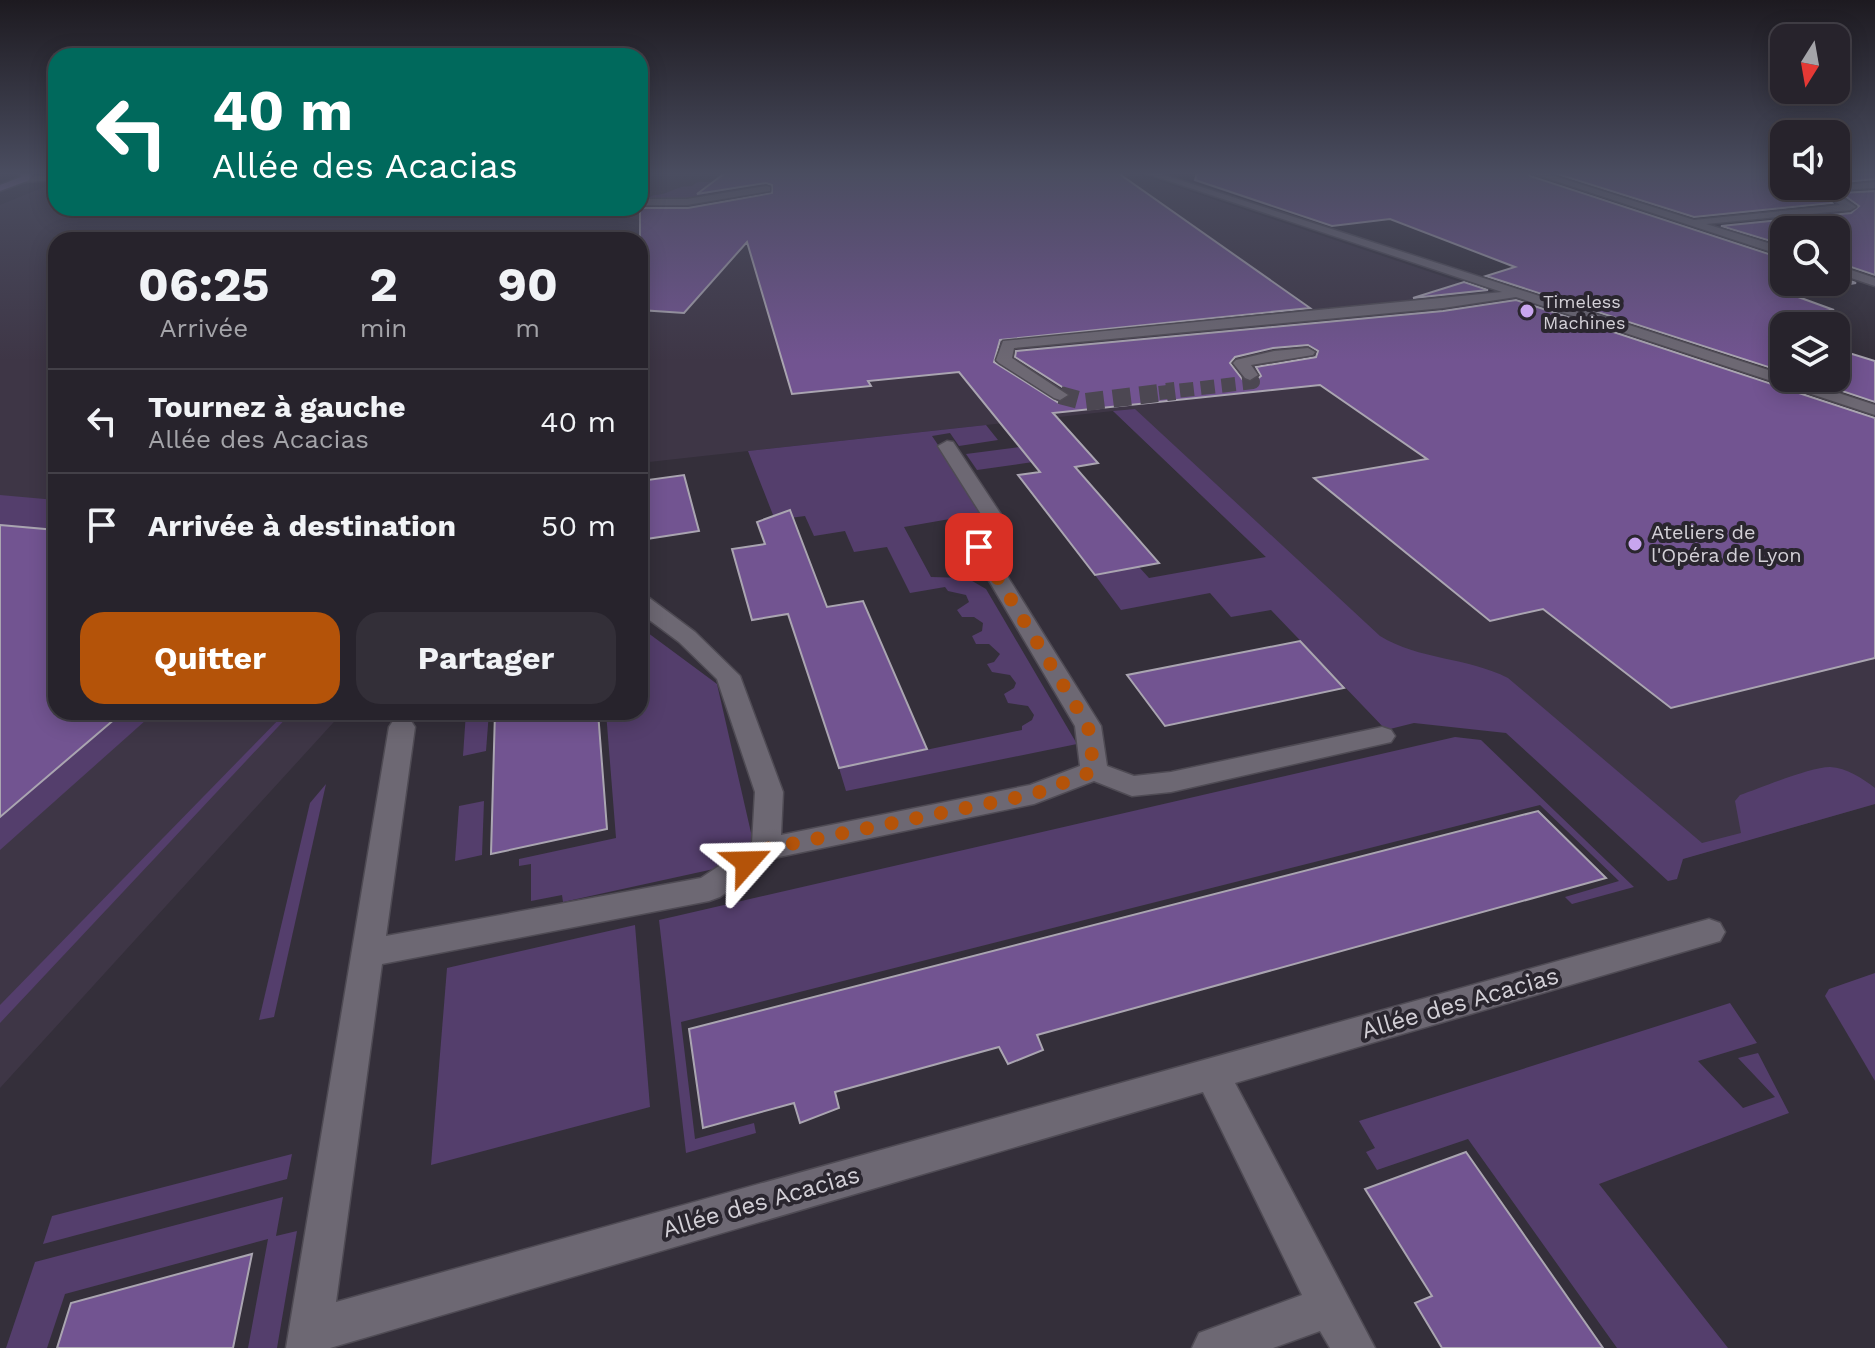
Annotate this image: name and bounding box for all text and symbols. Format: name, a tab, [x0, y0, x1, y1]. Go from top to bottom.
north arrow	[1770, 24, 1850, 104]
map controls	[1770, 24, 1850, 392]
text: 40 m	[212, 78, 353, 144]
icon: left	[80, 80, 184, 184]
button: sound	[1770, 120, 1850, 200]
text: Allée des Acacias	[212, 145, 518, 187]
button: search	[1770, 216, 1850, 296]
text: 06:25	[138, 256, 270, 313]
text: 2	[369, 256, 398, 313]
text: 90	[497, 256, 558, 313]
place label: Timeless Machines	[1543, 291, 1625, 333]
marker: Timeless Machines	[1518, 302, 1536, 320]
button: layers	[1770, 312, 1850, 392]
text: Arrivée	[159, 313, 248, 343]
text: min	[360, 313, 407, 343]
text: m	[515, 313, 540, 343]
text: Tournez à gauche	[148, 389, 406, 424]
icon: left	[80, 399, 124, 443]
text: 40 m	[540, 404, 616, 439]
text: Allée des Acacias	[148, 424, 369, 454]
icon: arrive	[80, 503, 124, 547]
text: Arrivée à destination	[148, 508, 456, 543]
text: 50 m	[541, 508, 616, 543]
pin	[945, 513, 1013, 581]
place label: Ateliers de l'Opéra de Lyon	[1651, 520, 1802, 567]
icon: arrive	[957, 525, 1001, 569]
marker: Ateliers de l'Opéra de Lyon	[1626, 535, 1644, 553]
button: Quitter	[80, 612, 340, 704]
button: Partager	[356, 612, 616, 704]
position arrow	[705, 820, 789, 904]
street label: Allée des Acacias	[1358, 961, 1562, 1045]
street label: Allée des Acacias	[659, 1160, 863, 1244]

